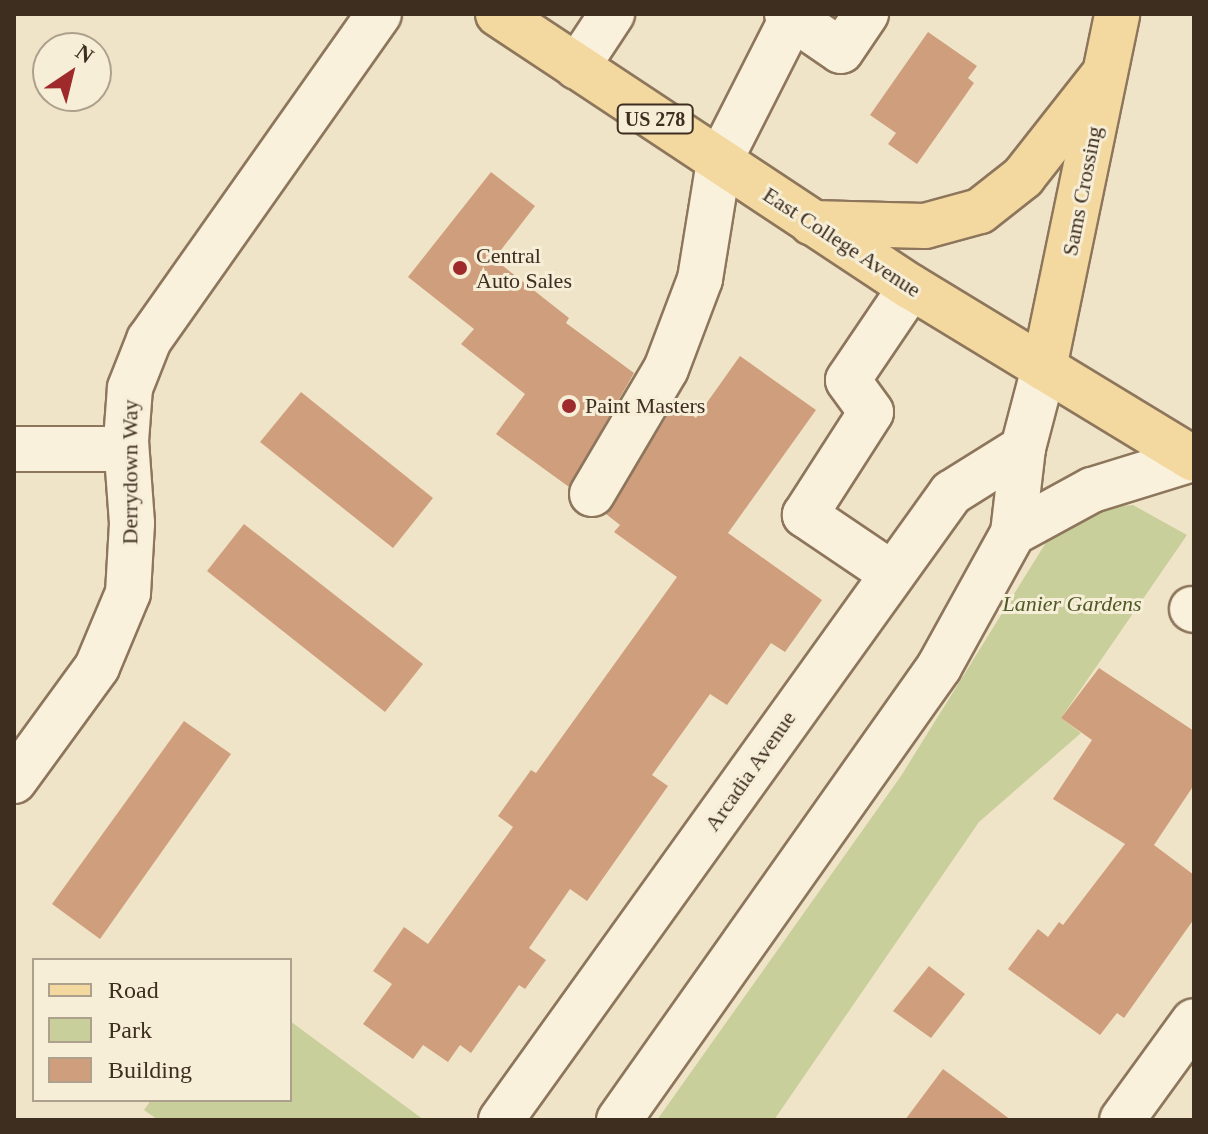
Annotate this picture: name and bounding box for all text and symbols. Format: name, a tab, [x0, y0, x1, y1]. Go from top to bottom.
north arrow	[32, 32, 112, 112]
text: N	[71, 39, 99, 68]
road number: US 278	[615, 103, 695, 135]
street label: Sams Crossing	[1057, 124, 1107, 258]
street label: East College Avenue	[758, 181, 926, 303]
place label: Central Auto Sales	[476, 242, 572, 294]
marker: Central Auto Sales	[451, 259, 469, 277]
place label: Paint Masters	[585, 393, 705, 419]
marker: Paint Masters	[560, 397, 578, 415]
street label: Derrydown Way	[117, 399, 143, 545]
park label: Lanier Gardens	[1002, 591, 1142, 617]
street label: Arcadia Avenue	[698, 705, 802, 837]
legend	[32, 958, 292, 1102]
text: Road	[108, 977, 159, 1003]
text: Park	[108, 1017, 152, 1043]
text: Building	[108, 1057, 192, 1083]

